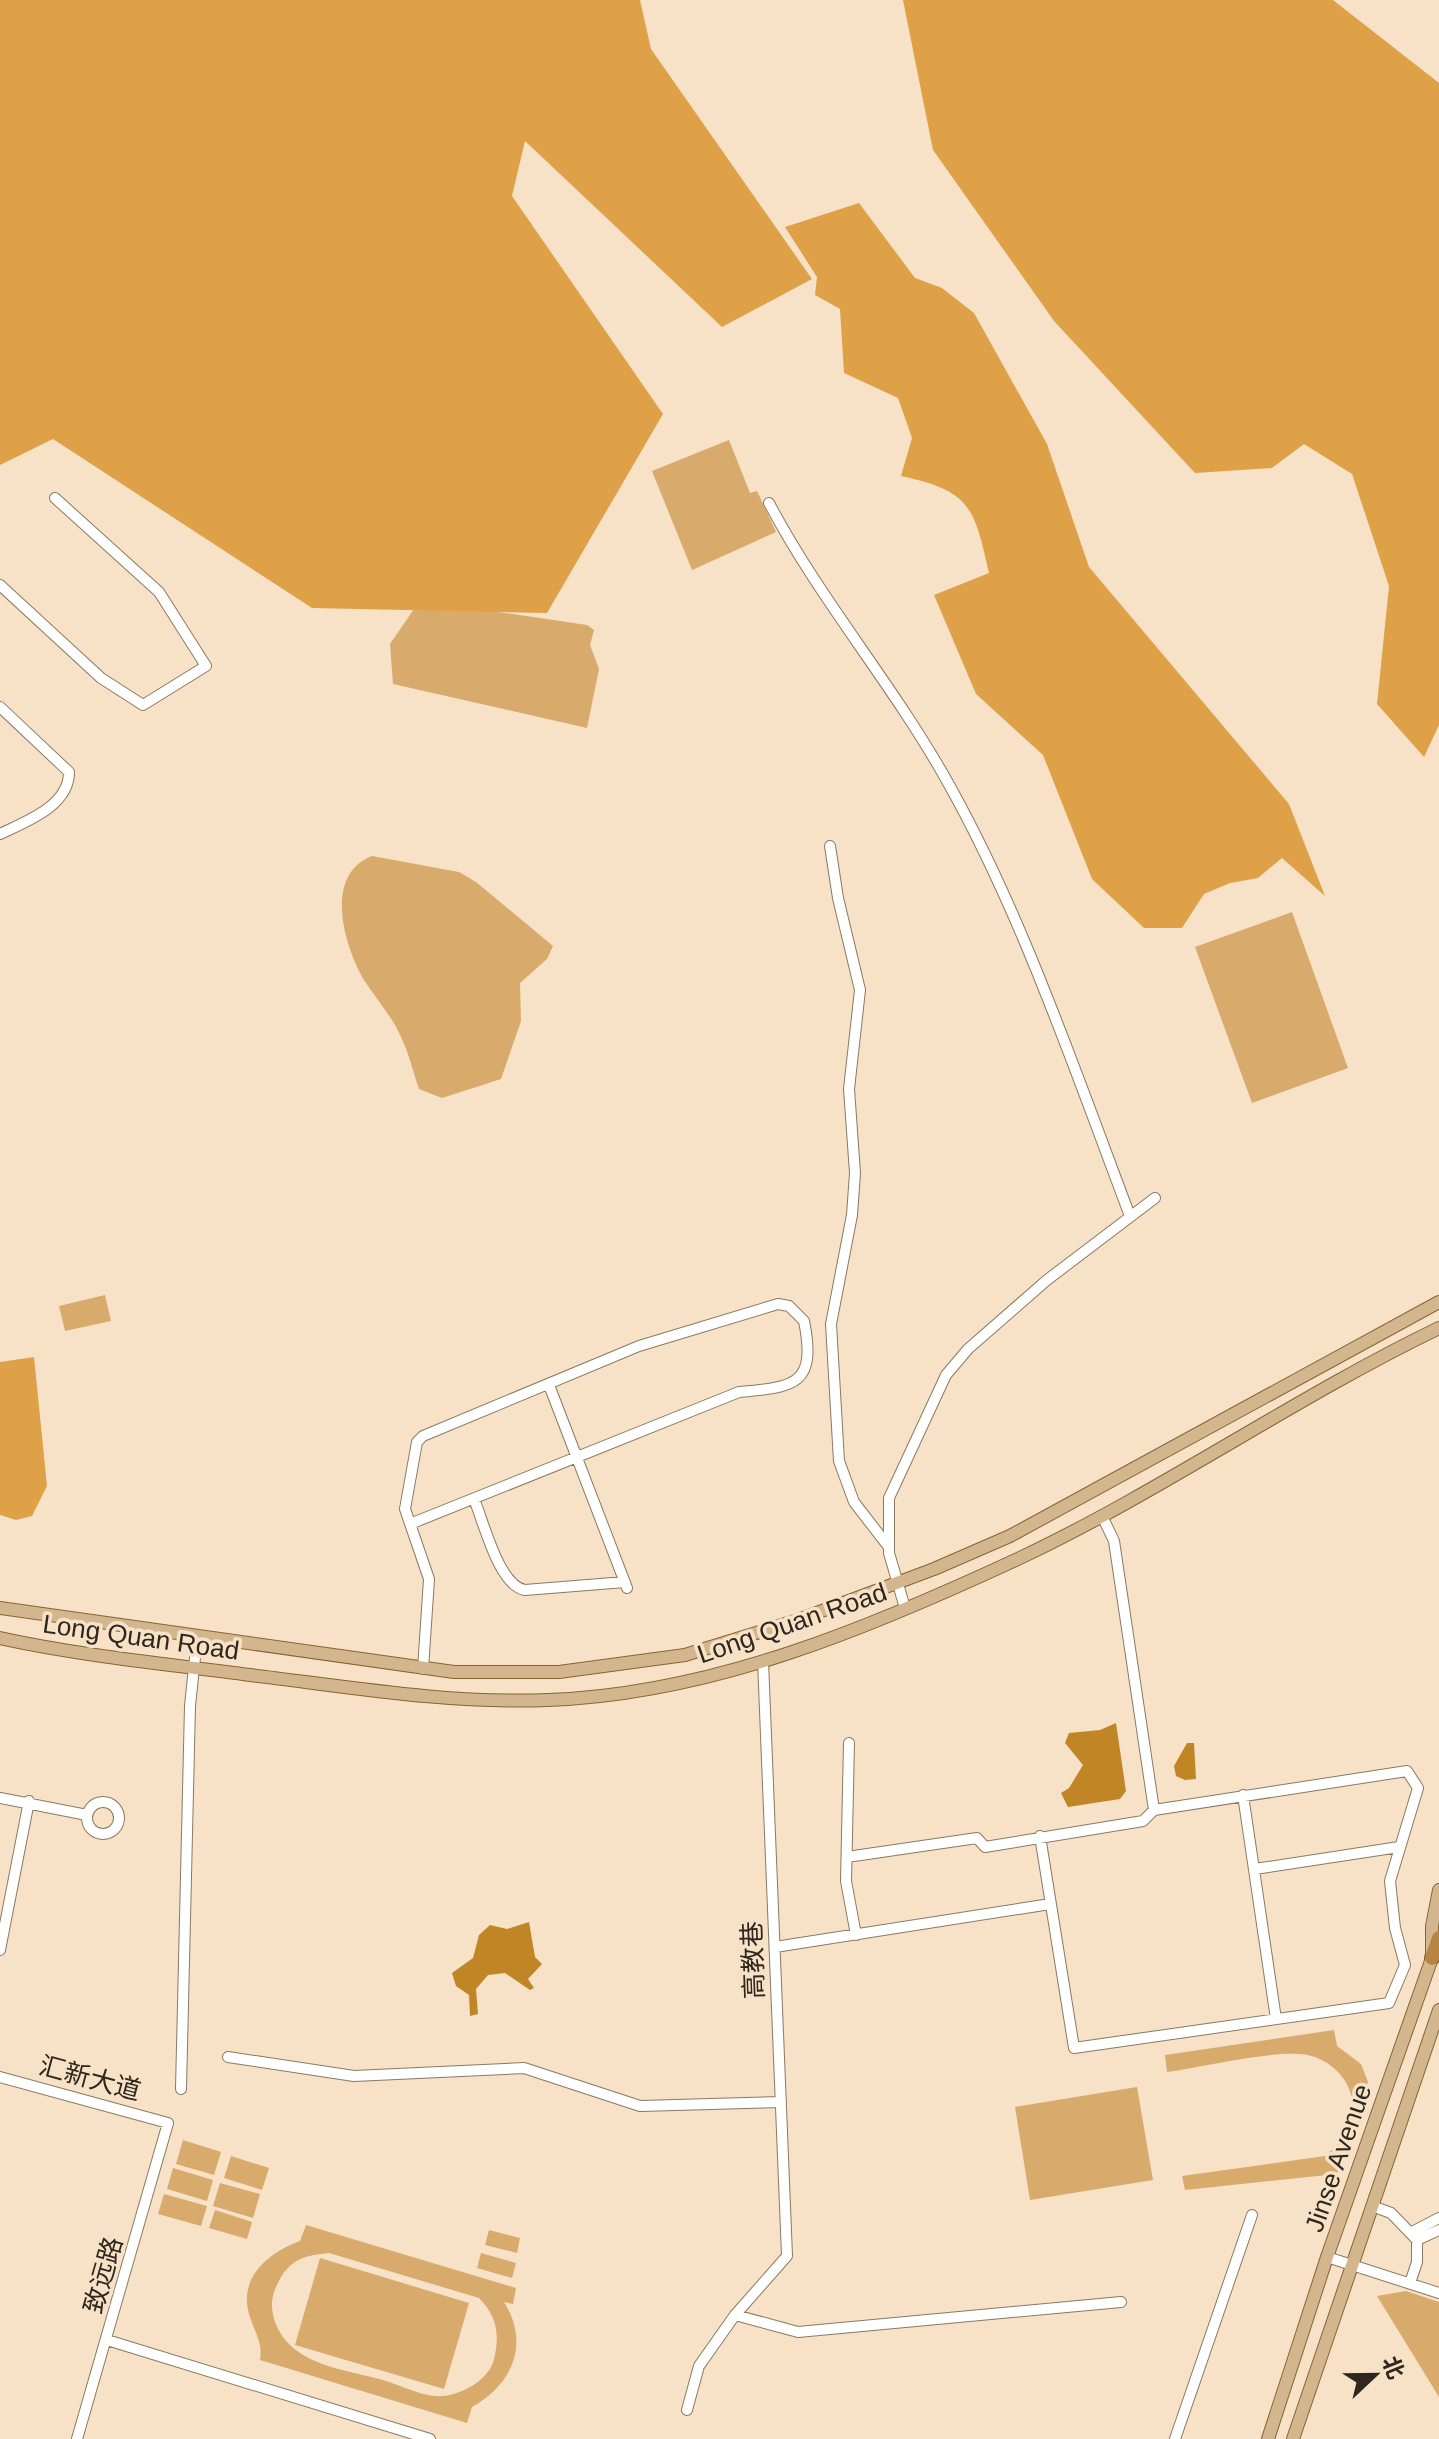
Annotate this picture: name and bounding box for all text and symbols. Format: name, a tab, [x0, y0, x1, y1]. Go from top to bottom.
street label: Long Quan Road	[693, 1577, 891, 1669]
street label: Long Quan Road	[41, 1608, 241, 1666]
street label: 高教巷	[737, 1920, 769, 2000]
street label: 汇新大道	[36, 2050, 144, 2106]
street label: Jinse Avenue	[1299, 2080, 1377, 2236]
street label: 致远路	[78, 2233, 128, 2317]
north arrow	[1335, 2335, 1415, 2415]
text: 北	[1377, 2353, 1409, 2383]

